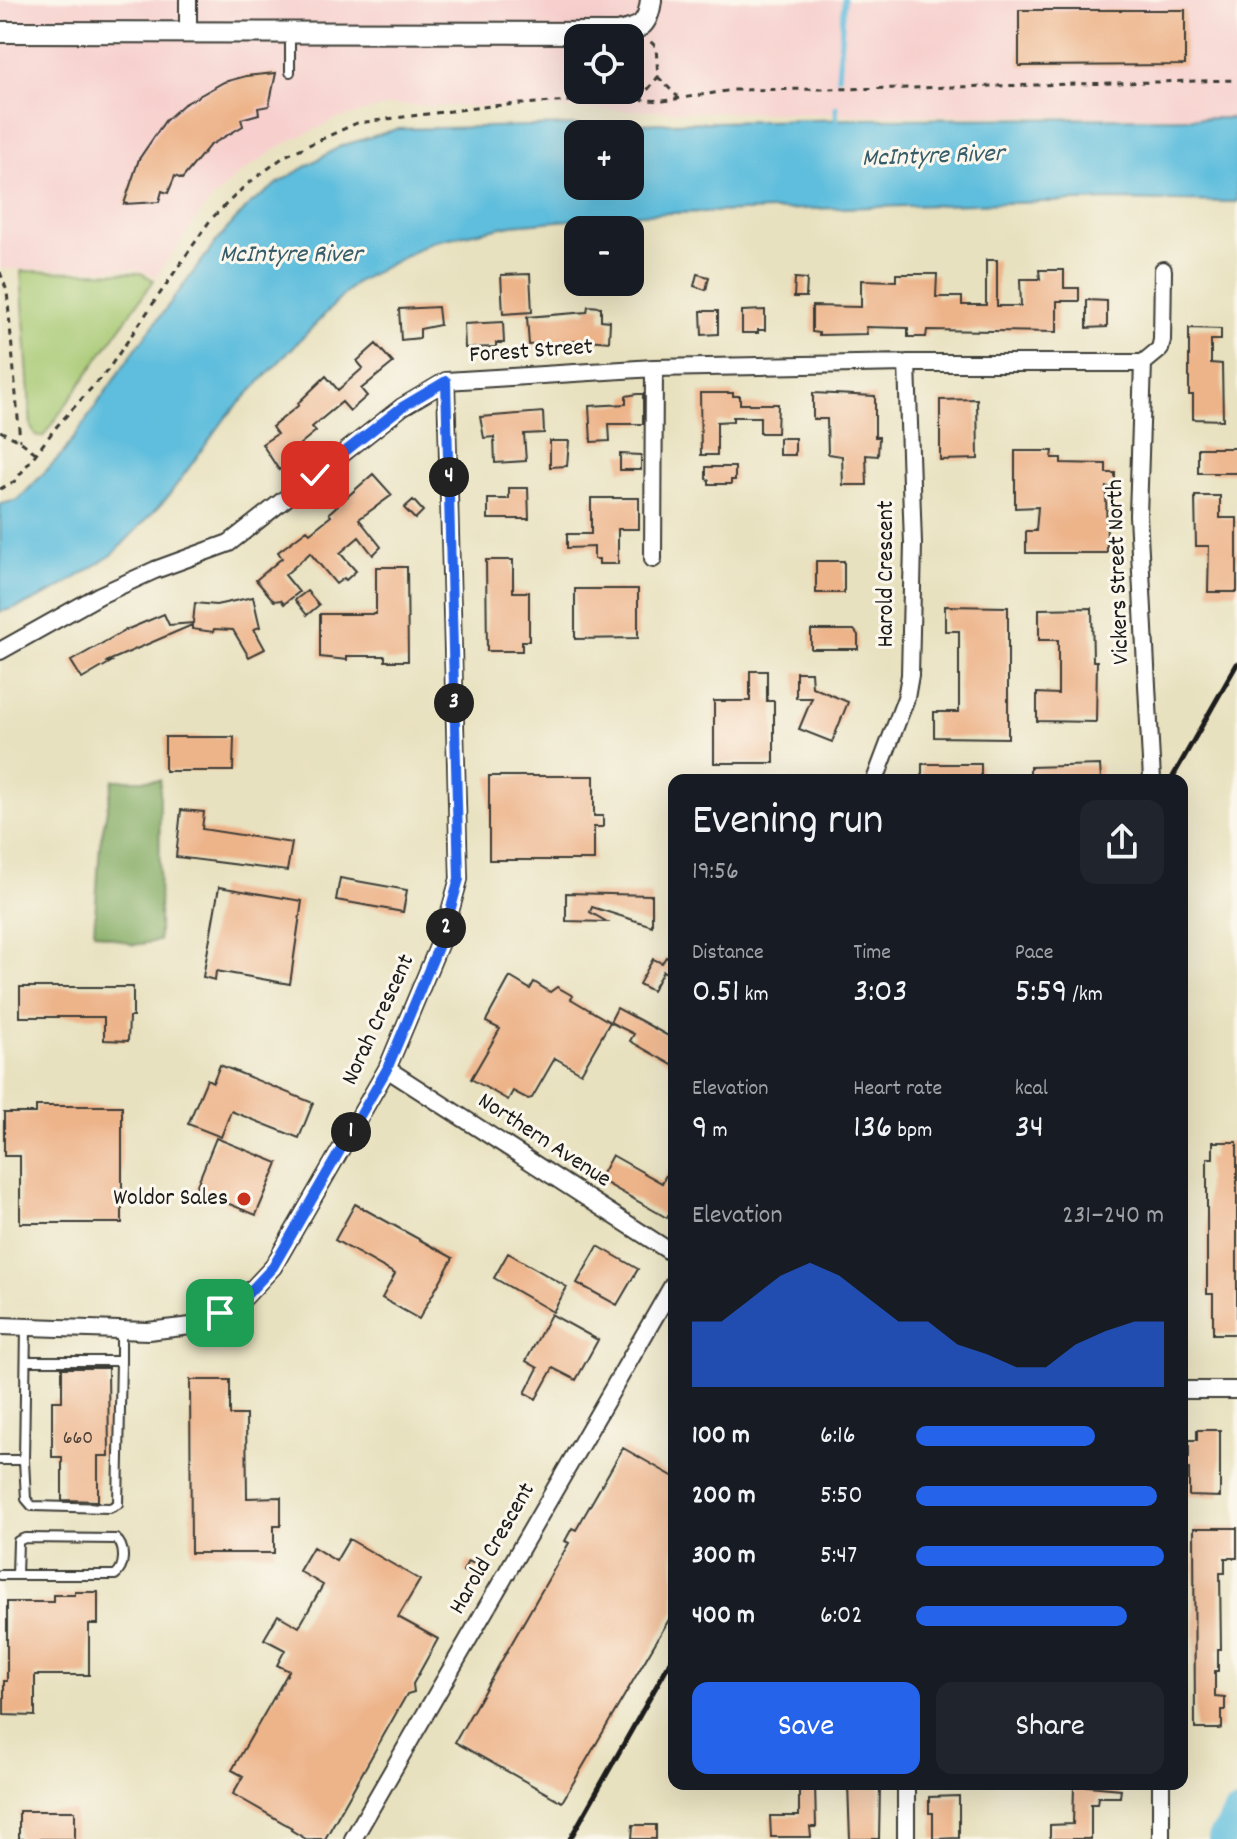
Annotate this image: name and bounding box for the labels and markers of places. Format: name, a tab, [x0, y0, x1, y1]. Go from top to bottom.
pin	[281, 441, 349, 509]
pin: 4	[429, 457, 469, 497]
pin: 3	[434, 683, 474, 723]
pin: 2	[426, 908, 466, 948]
pin: 1	[331, 1112, 371, 1152]
place label: Woldor Sales	[113, 1182, 228, 1216]
marker: Woldor Sales	[235, 1190, 253, 1208]
pin	[186, 1279, 254, 1347]

